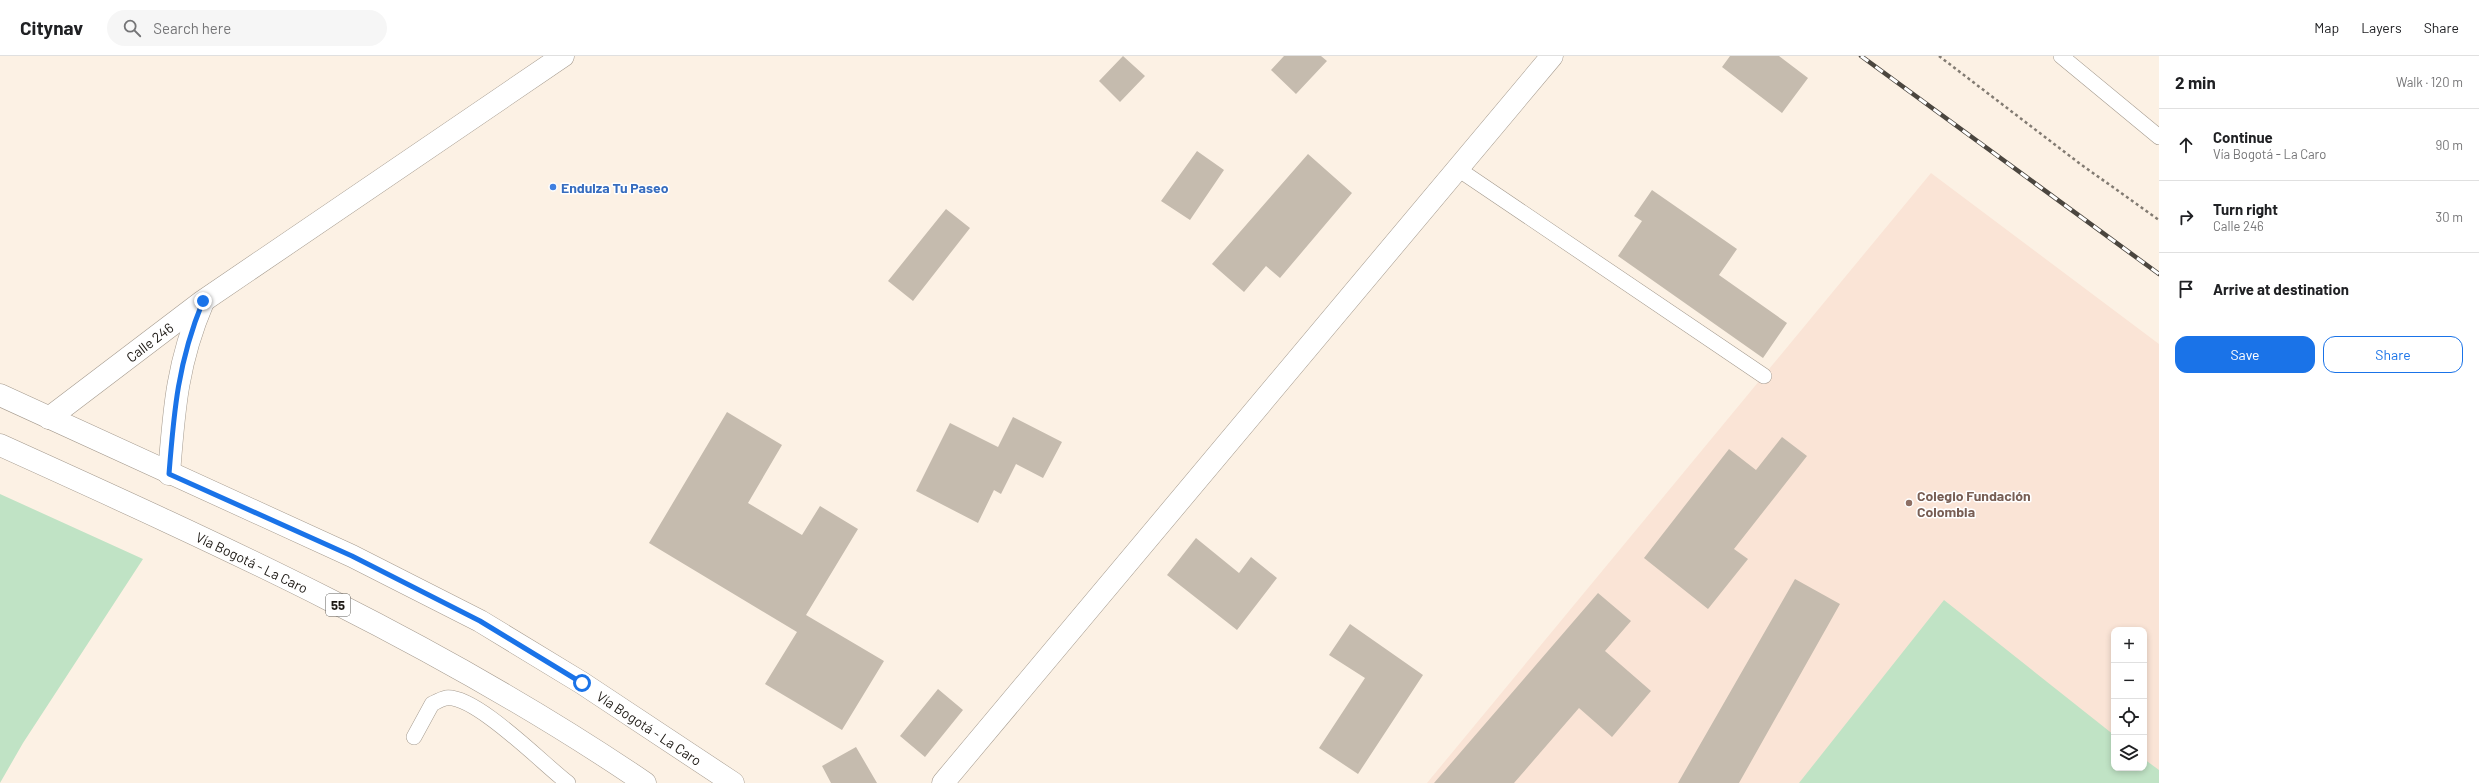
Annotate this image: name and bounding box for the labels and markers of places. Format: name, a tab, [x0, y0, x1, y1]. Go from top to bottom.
place label: Endulza Tu Paseo	[561, 179, 669, 196]
marker: Endulza Tu Paseo	[548, 182, 558, 192]
place label: Colegio Fundación Colombia	[1917, 487, 2031, 520]
marker: Colegio Fundación Colombia	[1904, 498, 1914, 508]

